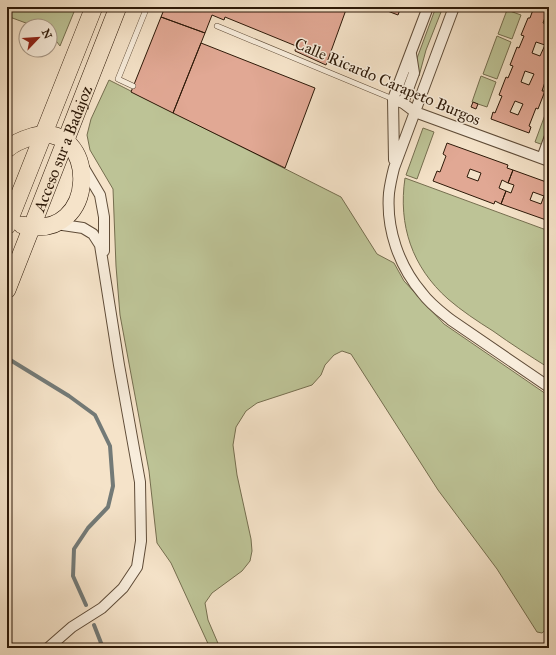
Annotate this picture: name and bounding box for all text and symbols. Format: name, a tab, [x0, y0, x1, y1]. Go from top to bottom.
north arrow	[18, 18, 58, 58]
text: N	[39, 27, 55, 42]
street label: Calle Ricardo Carapeto Burgos	[292, 34, 484, 130]
street label: Acceso sur a Badajoz	[29, 82, 97, 215]

